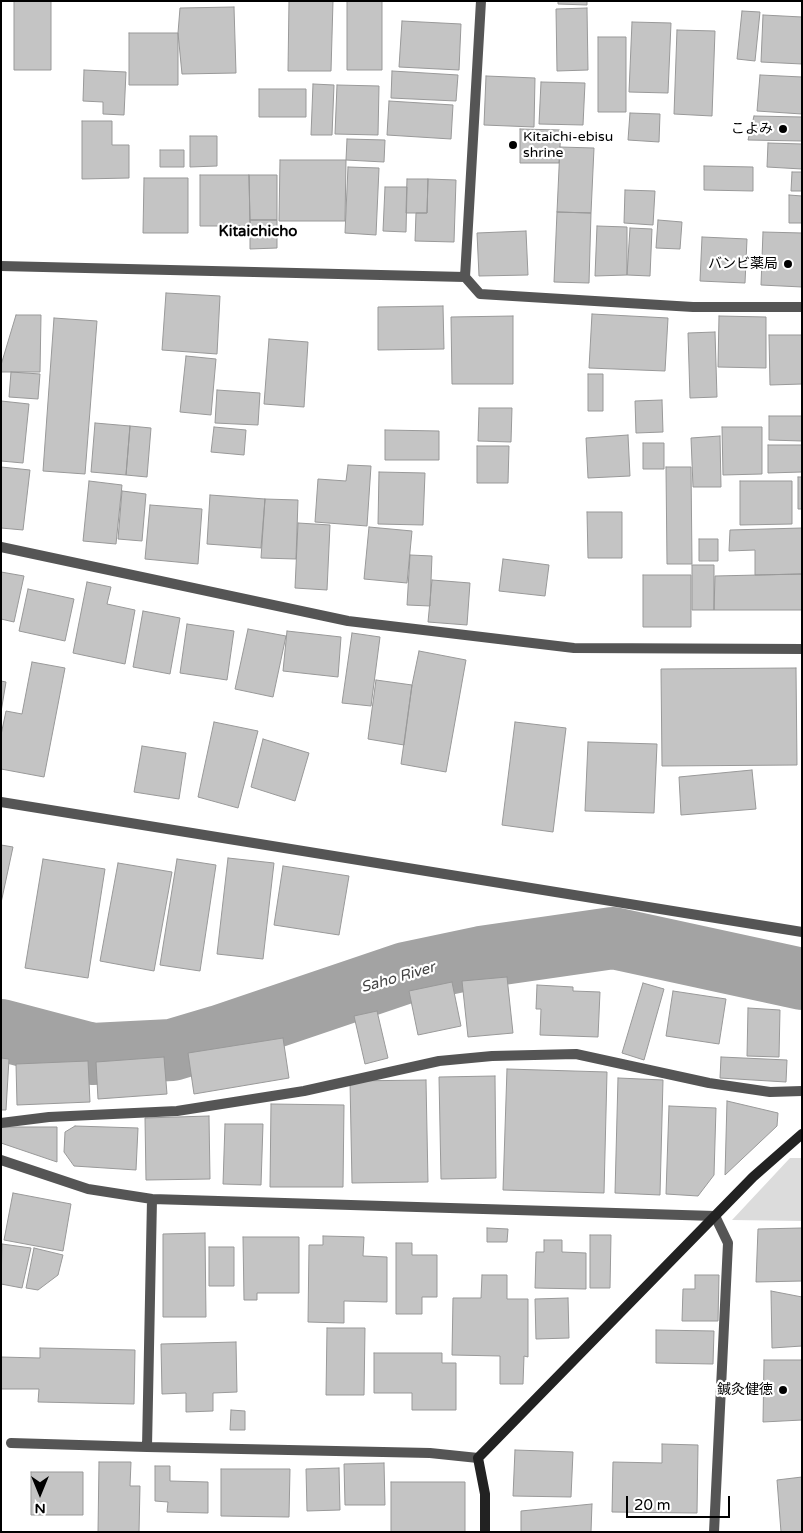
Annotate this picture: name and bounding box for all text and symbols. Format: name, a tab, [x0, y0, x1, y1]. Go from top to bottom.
place label: こよみ	[731, 121, 773, 137]
marker: こよみ	[777, 123, 789, 135]
place label: Kitaichi-ebisu shrine	[523, 129, 613, 162]
marker: Kitaichi-ebisu shrine	[507, 139, 519, 151]
district label: Kitaichicho	[219, 223, 297, 241]
place label: バンビ薬局	[708, 256, 778, 272]
marker: バンビ薬局	[782, 258, 794, 270]
water label: Saho River	[359, 959, 437, 997]
place label: 鍼灸健徳	[717, 1382, 773, 1398]
marker: 鍼灸健徳	[777, 1384, 789, 1396]
north arrow	[15, 1468, 65, 1518]
scale bar	[628, 1486, 732, 1518]
text: 20 m	[634, 1496, 671, 1514]
text: N	[34, 1500, 46, 1517]

